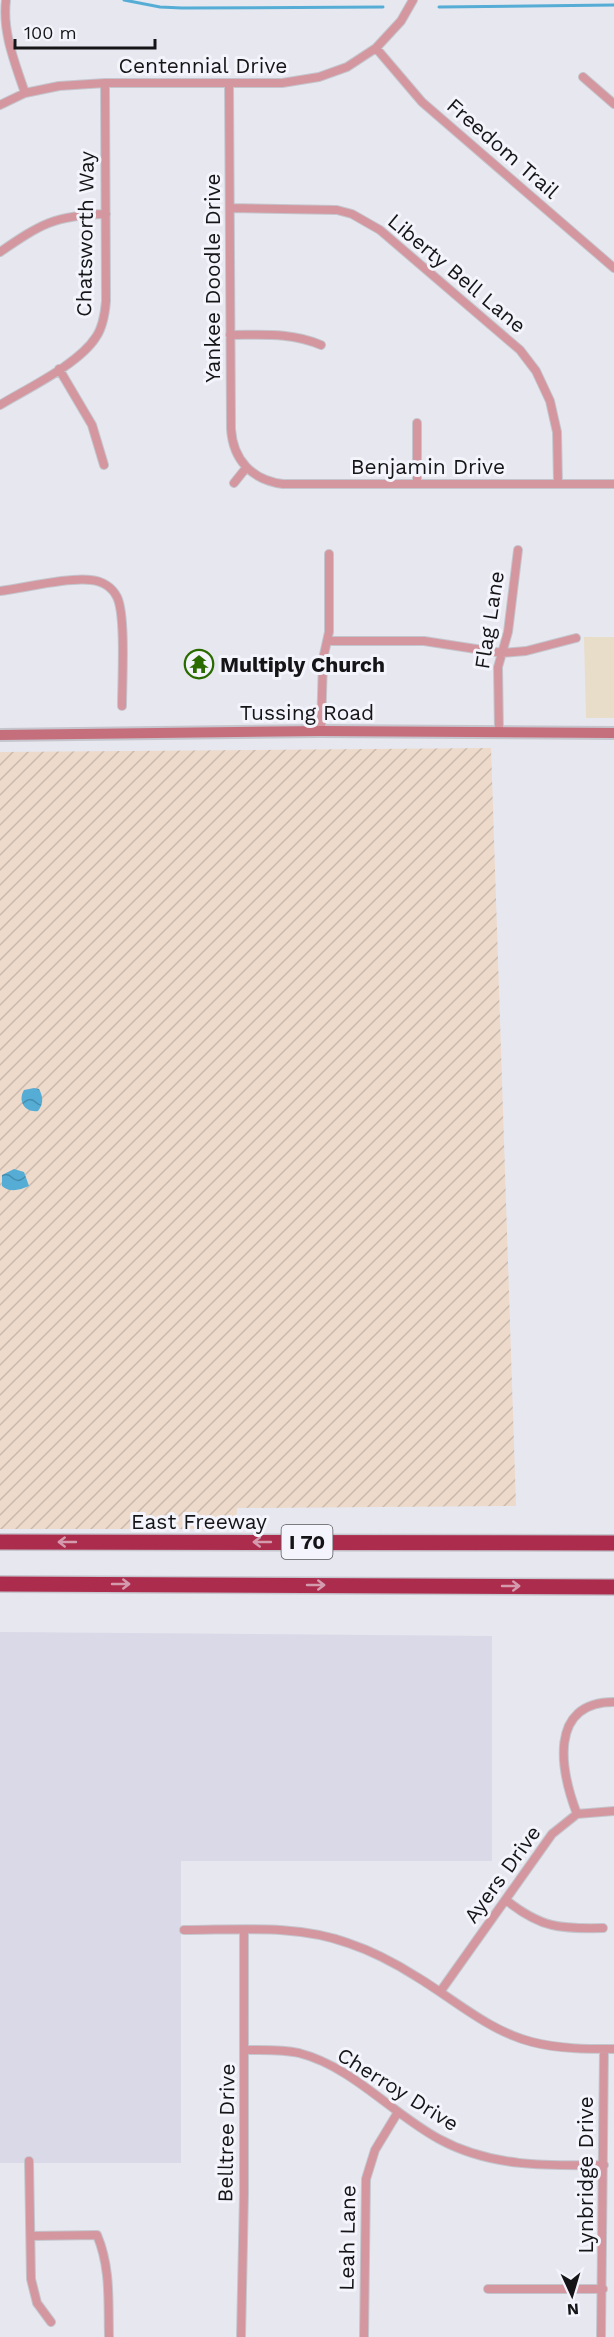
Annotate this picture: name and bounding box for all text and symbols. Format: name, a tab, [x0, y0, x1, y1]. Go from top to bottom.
scale bar	[15, 12, 154, 50]
text: 100 m	[24, 22, 77, 43]
street label: Centennial Drive	[119, 53, 287, 78]
street label: Freedom Trail	[442, 93, 565, 204]
street label: Chatsworth Way	[71, 151, 99, 317]
street label: Yankee Doodle Drive	[200, 173, 225, 383]
street label: Liberty Bell Lane	[383, 208, 531, 338]
street label: Benjamin Drive	[351, 454, 505, 479]
street label: Flag Lane	[469, 569, 509, 671]
temple icon: Multiply Church	[183, 648, 215, 680]
place label: Multiply Church	[220, 652, 385, 677]
street label: Tussing Road	[240, 700, 374, 725]
street label: East Freeway	[131, 1509, 267, 1534]
road number: I 70	[282, 1525, 332, 1559]
one-way arrow	[57, 1536, 77, 1548]
one-way arrow	[252, 1536, 272, 1548]
one-way arrow	[111, 1578, 131, 1590]
one-way arrow	[306, 1579, 326, 1591]
one-way arrow	[501, 1581, 521, 1592]
street label: Ayers Drive	[458, 1820, 546, 1928]
street label: Cherroy Drive	[333, 2042, 463, 2136]
street label: Belltree Drive	[212, 2063, 240, 2203]
street label: Lynbridge Drive	[573, 2096, 598, 2254]
street label: Leah Lane	[334, 2185, 360, 2291]
north arrow	[542, 2265, 602, 2325]
text: N	[566, 2300, 580, 2319]

